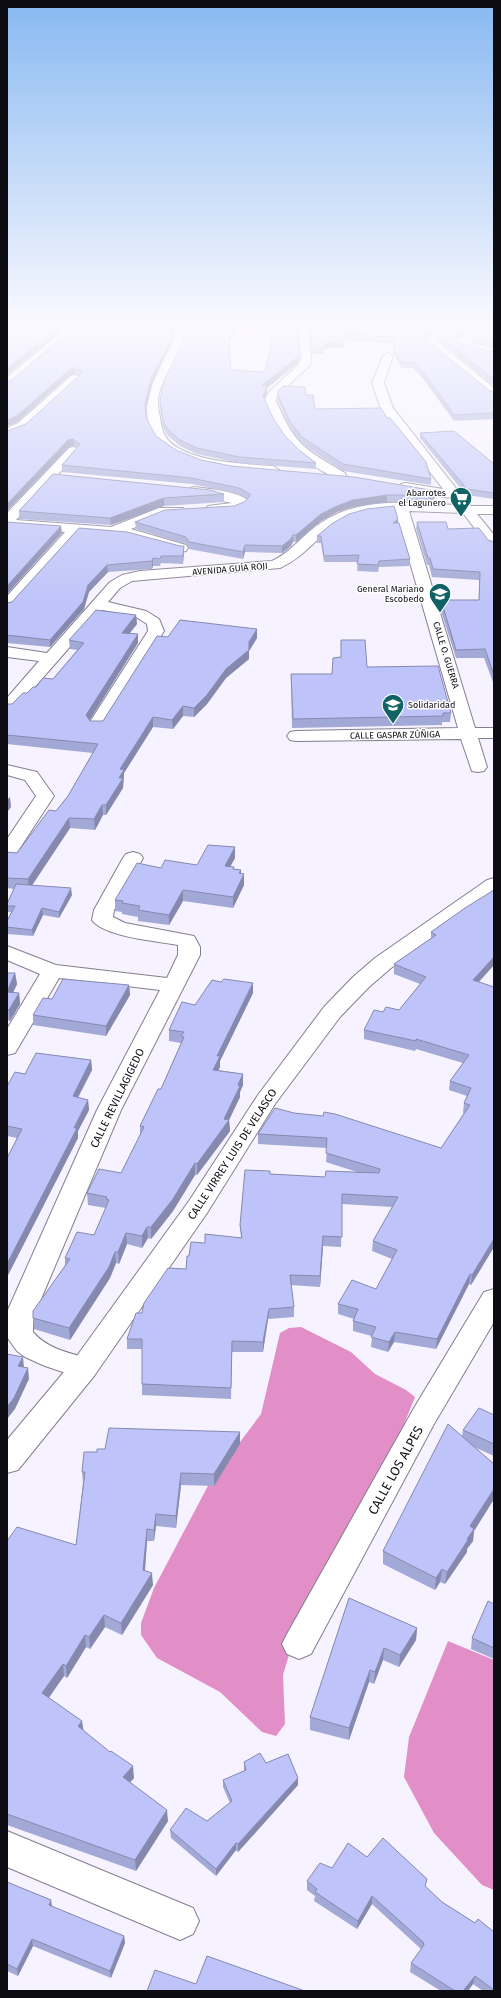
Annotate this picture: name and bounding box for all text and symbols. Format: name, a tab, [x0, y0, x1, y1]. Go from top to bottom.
supermarket icon: Abarrotes el Lagunero	[448, 485, 474, 518]
place label: Abarrotes el Lagunero	[398, 488, 446, 508]
street label: AVENIDA GUÍA ROJI	[192, 560, 268, 577]
school or university icon: General Mariano Escobedo	[427, 581, 453, 614]
place label: General Mariano Escobedo	[357, 584, 424, 604]
street label: CALLE O. GUERRA	[431, 620, 461, 690]
school or university icon: Solidaridad	[380, 692, 406, 725]
place label: Solidaridad	[408, 700, 455, 710]
street label: CALLE GASPAR ZÚÑIGA	[350, 728, 441, 741]
street label: CALLE REVILLAGIGEDO	[88, 1046, 147, 1150]
street label: CALLE VIRREY LUIS DE VELASCO	[185, 1086, 280, 1222]
street label: CALLE LOS ALPES	[365, 1423, 426, 1517]

